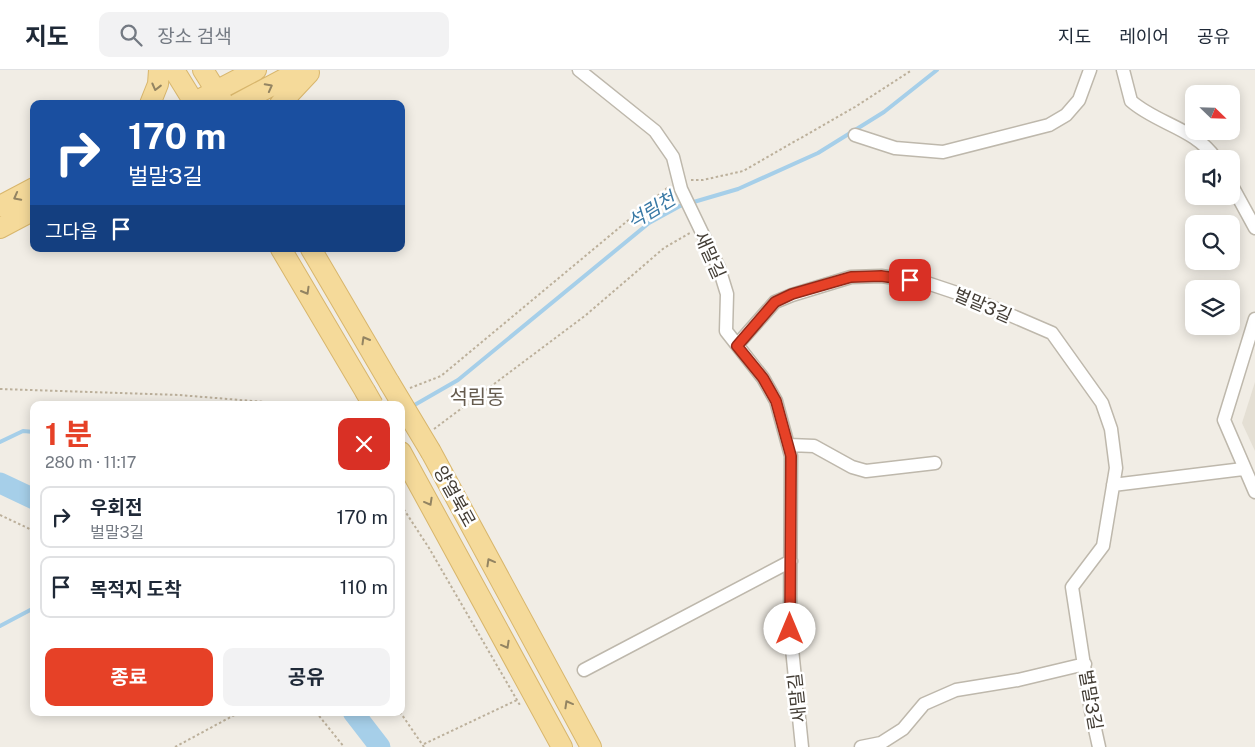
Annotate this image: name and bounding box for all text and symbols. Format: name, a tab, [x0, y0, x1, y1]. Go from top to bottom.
search box	[99, 12, 449, 57]
icon: search	[117, 21, 145, 49]
text: 지도	[25, 22, 69, 50]
text: 장소 검색	[157, 25, 232, 47]
text: 지도	[1058, 26, 1091, 47]
text: 레이어	[1119, 26, 1169, 47]
text: 공유	[1197, 26, 1230, 47]
one-way arrow	[151, 83, 162, 92]
one-way arrow	[264, 83, 273, 93]
north arrow	[1185, 85, 1240, 140]
map controls	[1185, 85, 1240, 335]
text: 170 m	[128, 116, 226, 157]
icon: right	[45, 120, 110, 185]
button: sound	[1185, 150, 1240, 205]
text: 벌말3길	[128, 163, 203, 189]
water label: 석림천	[623, 186, 680, 233]
one-way arrow	[13, 191, 22, 201]
icon: arrive	[107, 215, 135, 243]
button: search	[1185, 215, 1240, 270]
text: 그다음	[45, 220, 97, 242]
street label: 새말길	[690, 228, 730, 282]
pin	[889, 259, 931, 301]
icon: arrive	[896, 266, 924, 294]
button: layers	[1185, 280, 1240, 335]
street label: 벌말3길	[951, 283, 1015, 327]
one-way arrow	[299, 285, 309, 294]
one-way arrow	[361, 337, 371, 346]
district label: 석림동	[449, 385, 505, 409]
text: 1 분	[45, 416, 92, 452]
button: close	[338, 418, 390, 470]
text: 280 m · 11:17	[45, 453, 136, 472]
street label: 양열북로	[430, 462, 480, 530]
text: 우회전	[90, 496, 142, 518]
one-way arrow	[422, 497, 432, 506]
icon: right	[47, 503, 75, 531]
text: 170 m	[337, 506, 388, 528]
text: 벌말3길	[90, 523, 144, 542]
one-way arrow	[487, 558, 497, 567]
icon: arrive	[47, 573, 75, 601]
text: 110 m	[340, 576, 388, 598]
text: 목적지 도착	[90, 578, 182, 600]
position arrow	[763, 602, 815, 654]
one-way arrow	[500, 639, 510, 648]
button: 종료	[45, 648, 213, 706]
button: 공유	[223, 648, 390, 706]
street label: 벌말3길	[1075, 668, 1107, 732]
street label: 새말길	[784, 672, 810, 724]
one-way arrow	[564, 701, 574, 710]

